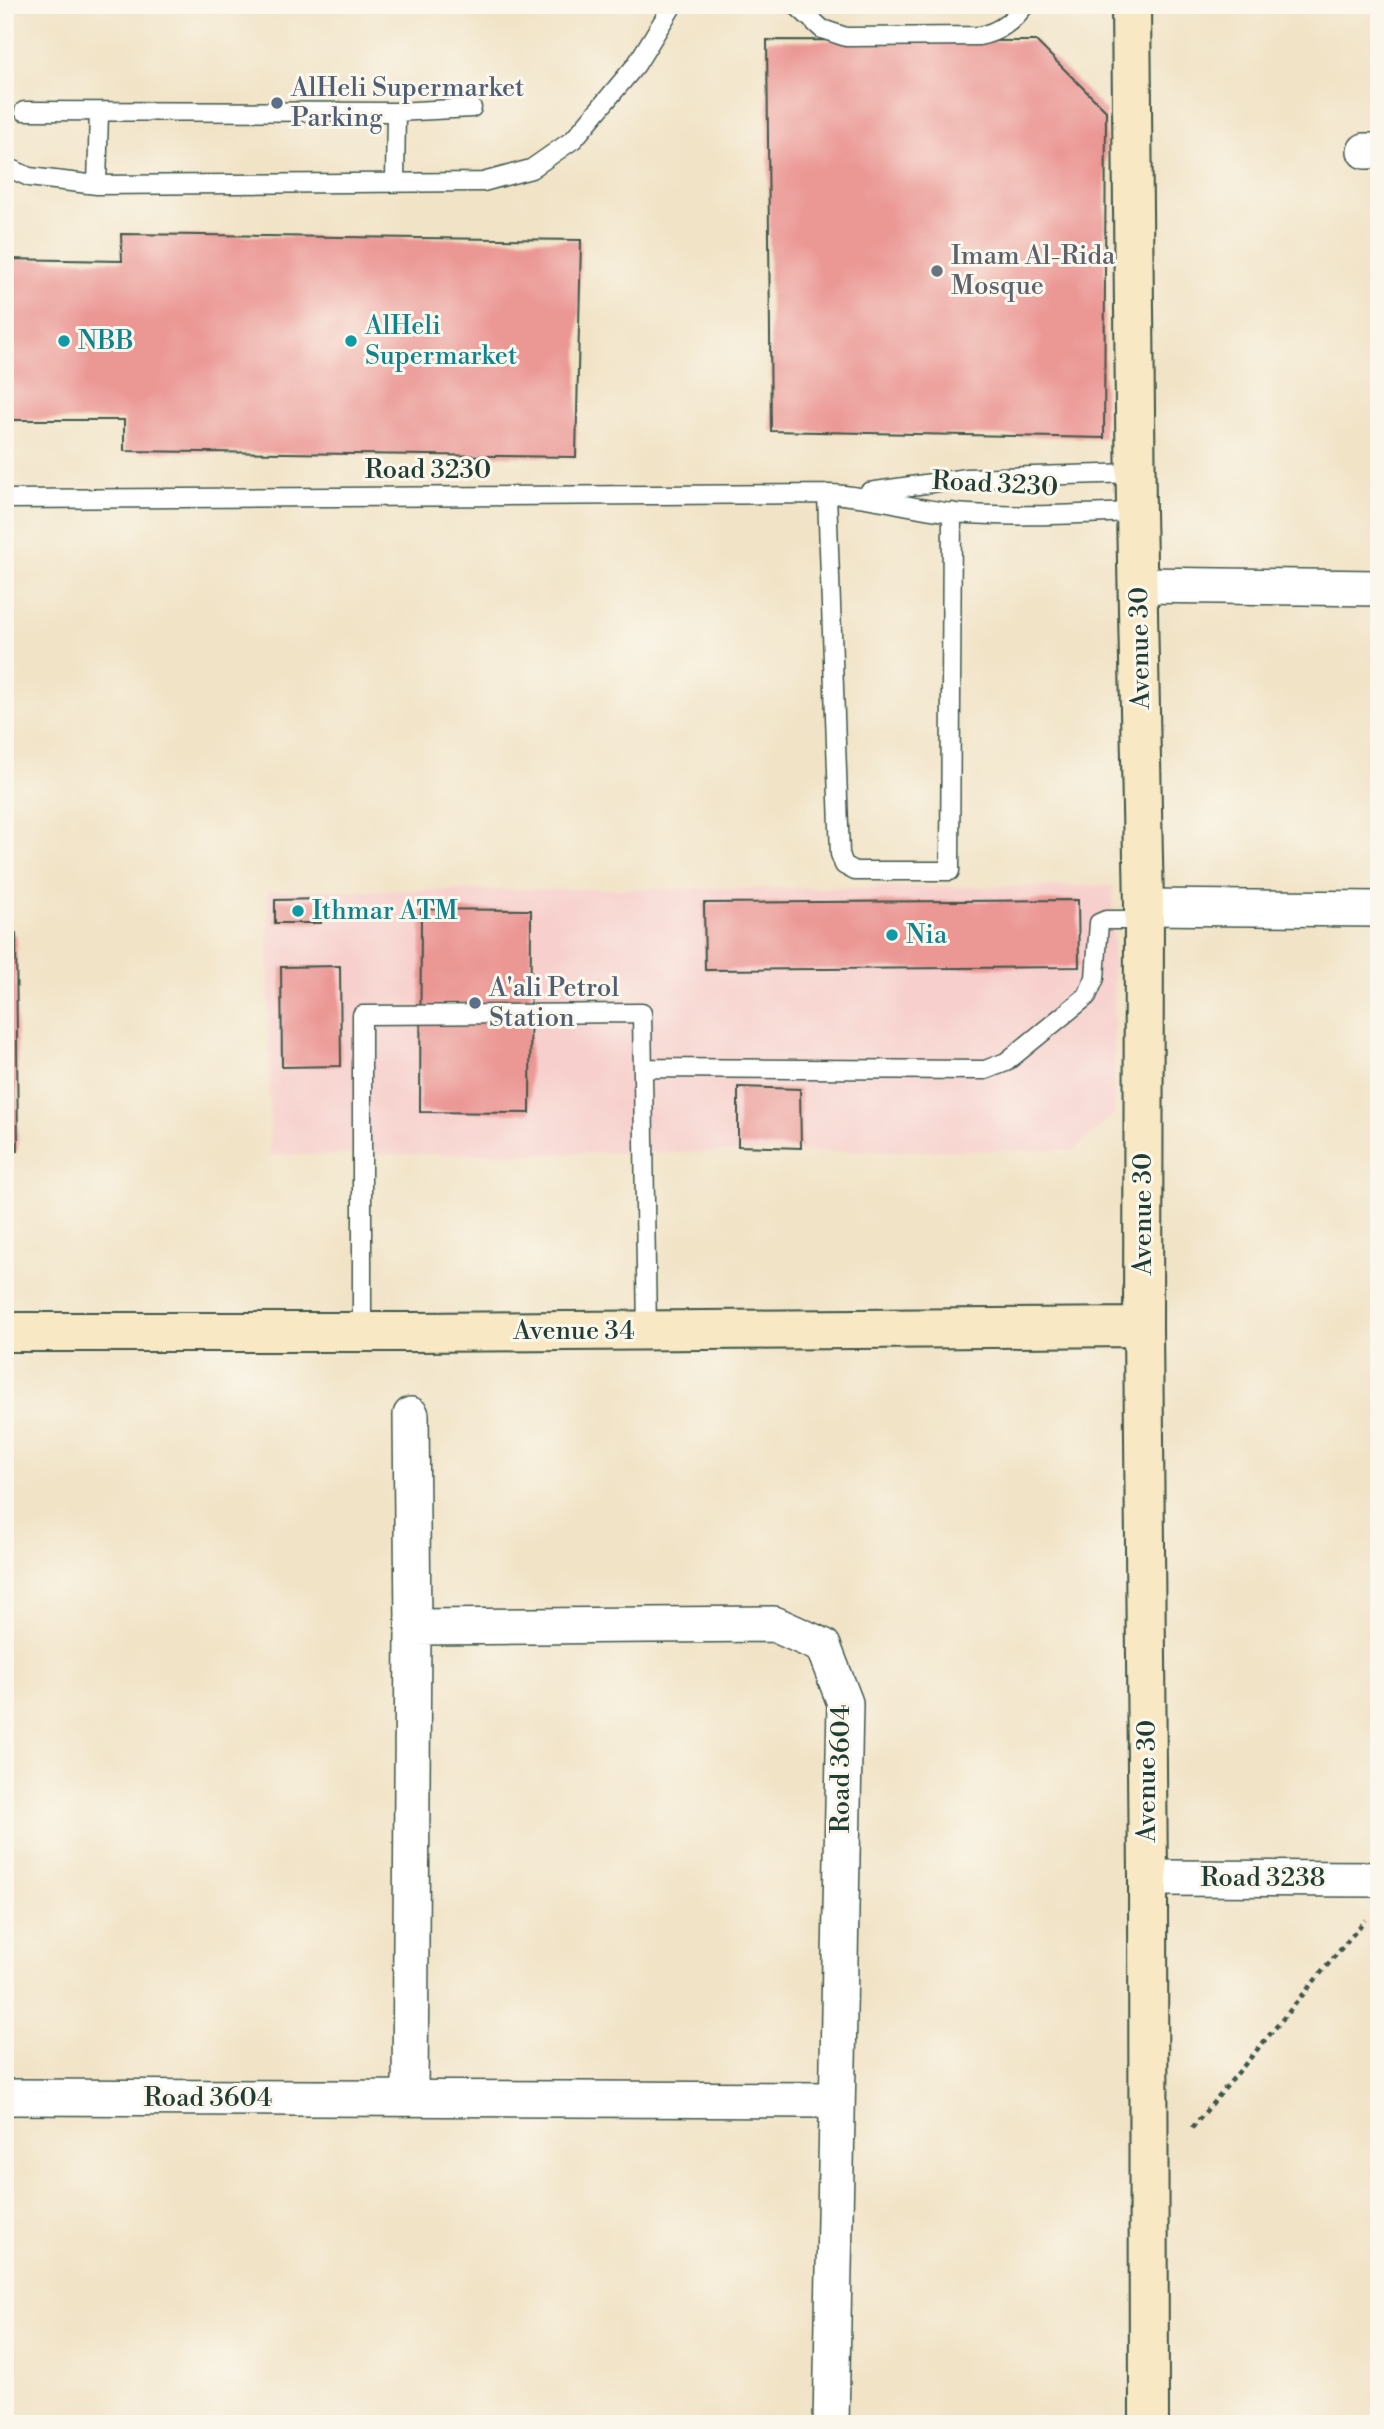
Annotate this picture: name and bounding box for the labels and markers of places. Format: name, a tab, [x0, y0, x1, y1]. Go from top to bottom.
place label: AlHeli Supermarket Parking	[290, 72, 524, 134]
marker: AlHeli Supermarket Parking	[269, 95, 285, 111]
place label: Imam Al-Rida Mosque	[951, 240, 1116, 302]
marker: Imam Al-Rida Mosque	[929, 263, 945, 279]
place label: AlHeli Supermarket	[364, 310, 517, 372]
place label: NBB	[78, 325, 134, 357]
marker: NBB	[56, 333, 72, 349]
marker: AlHeli Supermarket	[343, 333, 359, 349]
place label: Ithmar ATM	[312, 895, 458, 927]
marker: Ithmar ATM	[290, 903, 306, 919]
place label: Nia	[906, 919, 948, 951]
marker: Nia	[884, 927, 900, 943]
place label: A'ali Petrol Station	[488, 972, 619, 1034]
marker: A'ali Petrol Station	[467, 995, 483, 1011]

